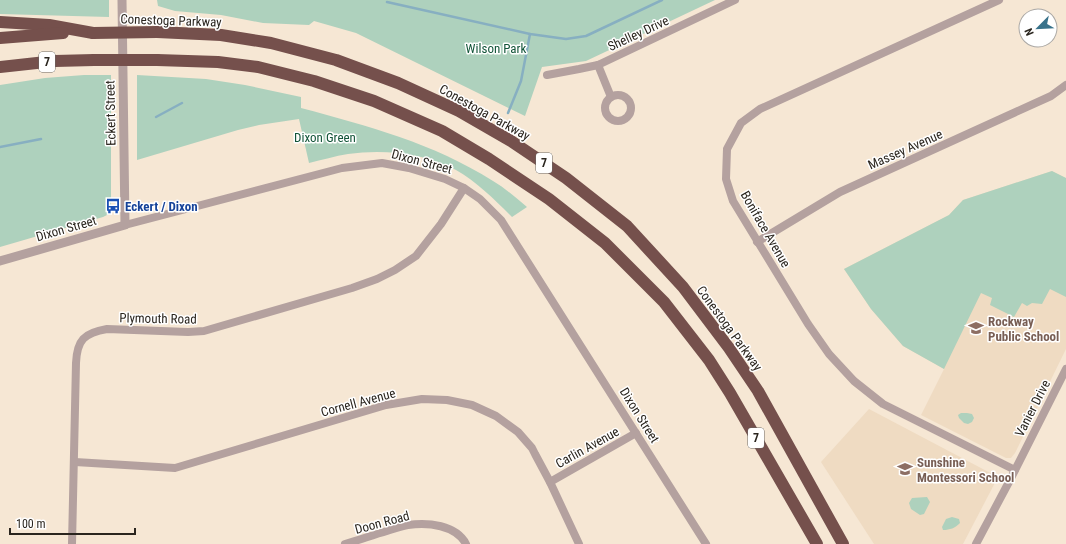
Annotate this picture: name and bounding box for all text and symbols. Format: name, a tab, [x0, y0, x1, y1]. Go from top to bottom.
north arrow	[1018, 8, 1058, 48]
street label: Conestoga Parkway	[120, 11, 222, 30]
street label: Shelley Drive	[605, 13, 671, 54]
text: N	[1022, 26, 1037, 38]
park label: Wilson Park	[466, 41, 527, 56]
road number: 7	[39, 52, 55, 72]
street label: Eckert Street	[102, 80, 119, 146]
street label: Conestoga Parkway	[437, 81, 533, 144]
street label: Massey Avenue	[866, 126, 945, 173]
park label: Dixon Green	[294, 130, 356, 145]
street label: Dixon Street	[390, 146, 454, 177]
road number: 7	[536, 153, 552, 173]
street label: Boniface Avenue	[738, 188, 794, 270]
bus stop icon: Eckert / Dixon	[104, 197, 122, 215]
place label: Eckert / Dixon	[125, 199, 198, 214]
street label: Dixon Street	[34, 213, 98, 244]
street label: Conestoga Parkway	[694, 283, 766, 374]
street label: Plymouth Road	[119, 310, 197, 327]
place label: Rockway Public School	[988, 314, 1059, 344]
school or university icon: Rockway Public School	[967, 319, 985, 337]
street label: Vanier Drive	[1012, 377, 1053, 439]
street label: Cornell Avenue	[319, 385, 397, 420]
street label: Dixon Street	[617, 385, 663, 446]
street label: Carlin Avenue	[553, 424, 622, 471]
road number: 7	[748, 428, 764, 448]
place label: Sunshine Montessori School	[917, 455, 1014, 485]
school or university icon: Sunshine Montessori School	[896, 460, 914, 478]
street label: Doon Road	[353, 508, 411, 537]
scale bar	[10, 510, 135, 536]
text: 100 m	[16, 517, 46, 531]

